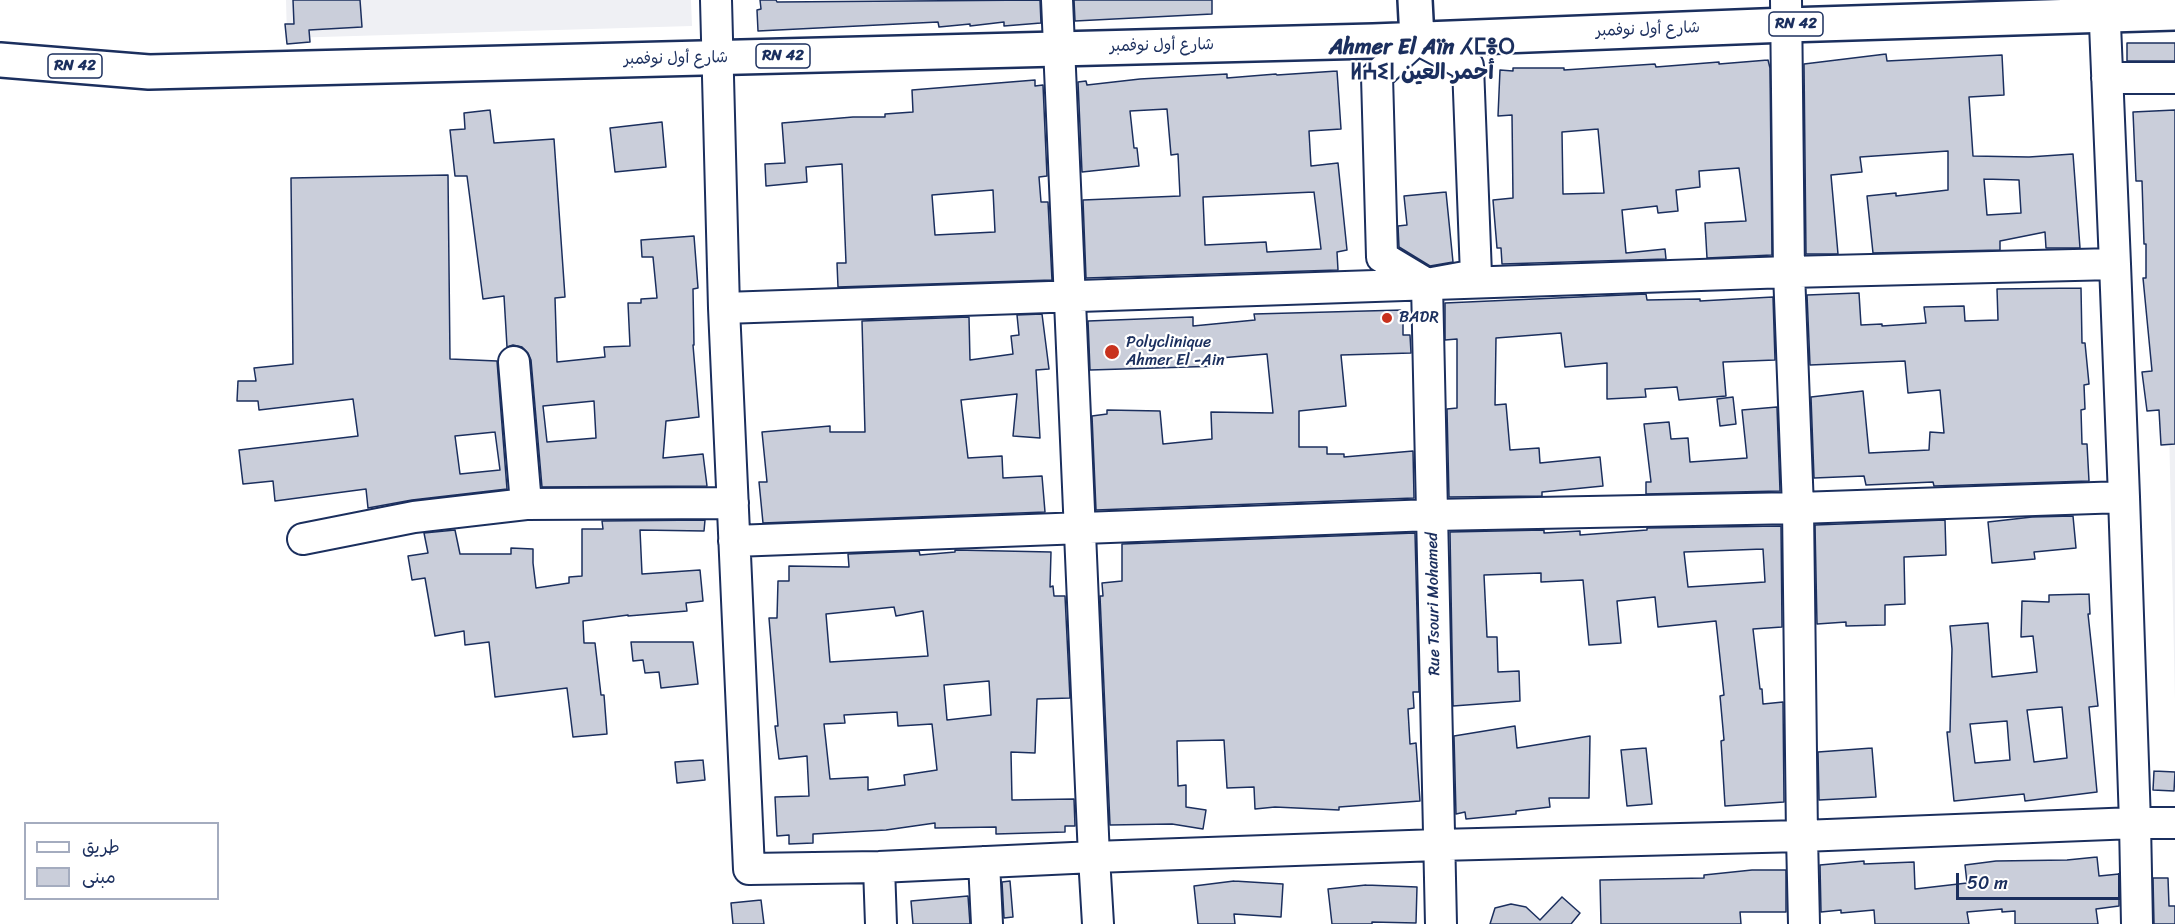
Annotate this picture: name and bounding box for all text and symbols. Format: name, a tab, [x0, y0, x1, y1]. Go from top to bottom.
road number: RN 42	[1769, 12, 1823, 36]
street label: شارع أول نوفمبر	[1596, 19, 1700, 41]
street label: شارع أول نوفمبر	[1110, 35, 1214, 57]
district label: Ahmer El Aïn ⵃⵎⴻⵔ ⵍⵄⵉⵏ أحمر العين	[1329, 35, 1515, 86]
road number: RN 42	[756, 44, 810, 68]
street label: شارع أول نوفمبر	[624, 48, 728, 70]
road number: RN 42	[48, 54, 102, 78]
place label: BADR	[1399, 308, 1439, 328]
marker: BADR	[1380, 311, 1394, 325]
place label: Polyclinique Ahmer El -Ain	[1126, 333, 1225, 371]
marker: Polyclinique Ahmer El -Ain	[1103, 343, 1121, 361]
street label: Rue Tsouri Mohamed	[1423, 532, 1445, 676]
legend	[24, 822, 219, 900]
text: طريق	[82, 831, 120, 863]
text: مبنى	[82, 861, 116, 893]
scale bar	[1959, 861, 2124, 899]
text: 50 m	[1967, 867, 2008, 899]

